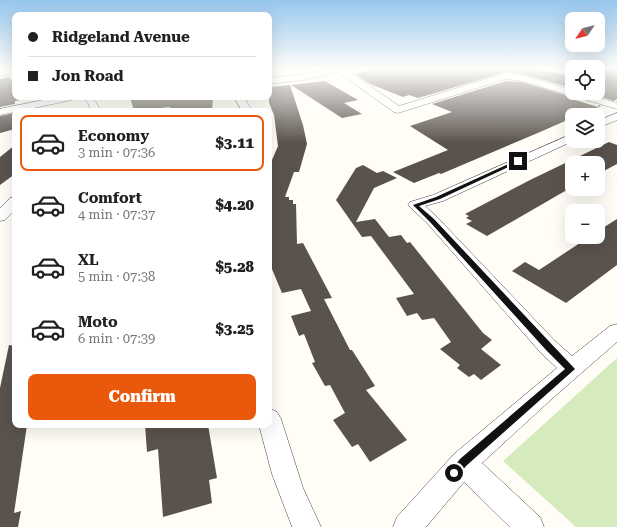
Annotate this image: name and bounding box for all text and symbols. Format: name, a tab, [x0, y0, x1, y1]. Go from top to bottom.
north arrow	[565, 12, 605, 52]
map controls	[565, 12, 605, 244]
text: Ridgeland Avenue	[52, 28, 190, 46]
button: locate	[565, 60, 605, 100]
text: Jon Road	[52, 67, 124, 85]
button: layers	[565, 108, 605, 148]
icon: car	[30, 125, 66, 161]
text: Economy	[78, 127, 149, 145]
text: $3.11	[215, 134, 254, 152]
text: 3 min · 07:36	[78, 145, 155, 160]
route end	[509, 152, 527, 170]
button: +	[565, 156, 605, 196]
icon: car	[30, 187, 66, 223]
text: Comfort	[78, 189, 142, 207]
text: $4.20	[215, 196, 254, 214]
button: −	[565, 204, 605, 244]
text: 4 min · 07:37	[78, 207, 155, 222]
icon: car	[30, 249, 66, 285]
text: XL	[78, 251, 99, 269]
text: $5.28	[215, 258, 254, 276]
text: 5 min · 07:38	[78, 269, 155, 284]
icon: car	[30, 311, 66, 347]
text: Moto	[78, 313, 118, 331]
text: $3.25	[215, 320, 254, 338]
text: 6 min · 07:39	[78, 331, 155, 346]
button: Confirm	[28, 374, 256, 420]
route start	[445, 464, 463, 482]

